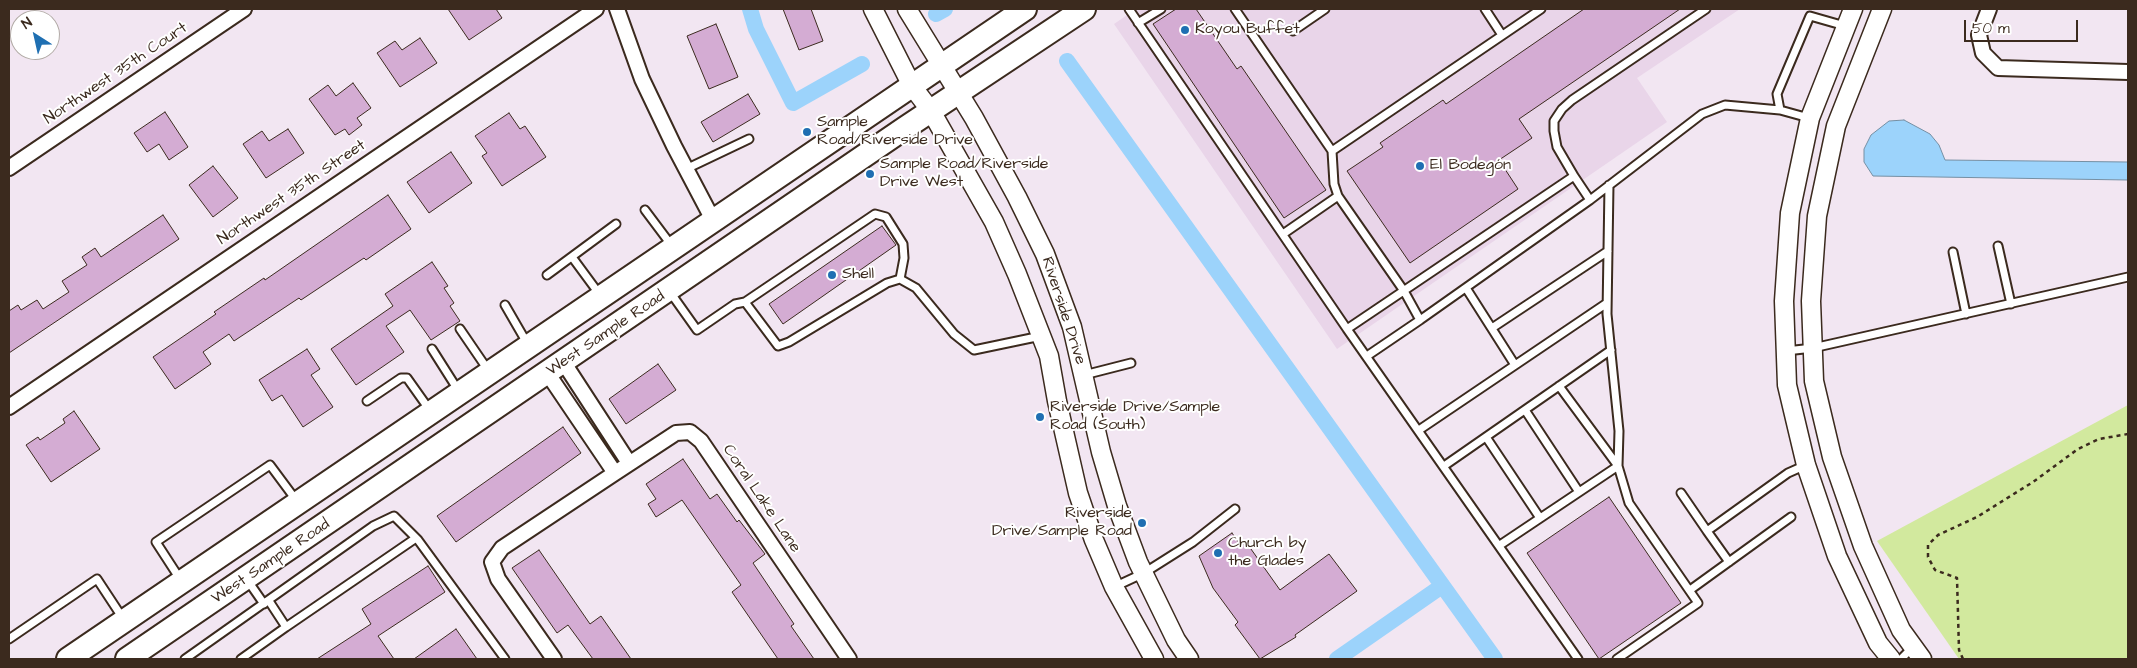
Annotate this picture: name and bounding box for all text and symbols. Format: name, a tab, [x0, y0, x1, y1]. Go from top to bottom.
north arrow	[10, 10, 60, 60]
scale bar	[1967, 10, 2081, 42]
text: N	[18, 13, 36, 34]
text: 50 m	[1972, 18, 2010, 39]
street label: Northwest 35th Court	[41, 19, 191, 129]
place label: Koyou Buffet	[1195, 20, 1300, 40]
marker: Koyou Buffet	[1179, 24, 1191, 36]
place label: Sample Road/Riverside Drive	[817, 113, 973, 151]
marker: Sample Road/Riverside Drive	[801, 126, 813, 138]
street label: Northwest 35th Street	[214, 136, 370, 250]
place label: Sample Road/Riverside Drive West	[880, 155, 1048, 193]
place label: El Bodegón	[1430, 156, 1511, 176]
marker: El Bodegón	[1414, 160, 1426, 172]
marker: Sample Road/Riverside Drive West	[864, 168, 876, 180]
street label: Riverside Drive	[1037, 255, 1089, 367]
place label: Shell	[842, 265, 874, 285]
marker: Shell	[826, 269, 838, 281]
street label: West Sample Road	[543, 287, 669, 381]
place label: Riverside Drive/Sample Road (South)	[1050, 398, 1220, 436]
marker: Riverside Drive/Sample Road (South)	[1034, 411, 1046, 423]
street label: Coral Lake Lane	[718, 441, 804, 557]
place label: Riverside Drive/Sample Road	[992, 504, 1132, 542]
street label: West Sample Road	[208, 515, 334, 609]
marker: Riverside Drive/Sample Road	[1136, 517, 1148, 529]
place label: Church by the Glades	[1228, 534, 1306, 572]
marker: Church by the Glades	[1212, 547, 1224, 559]

